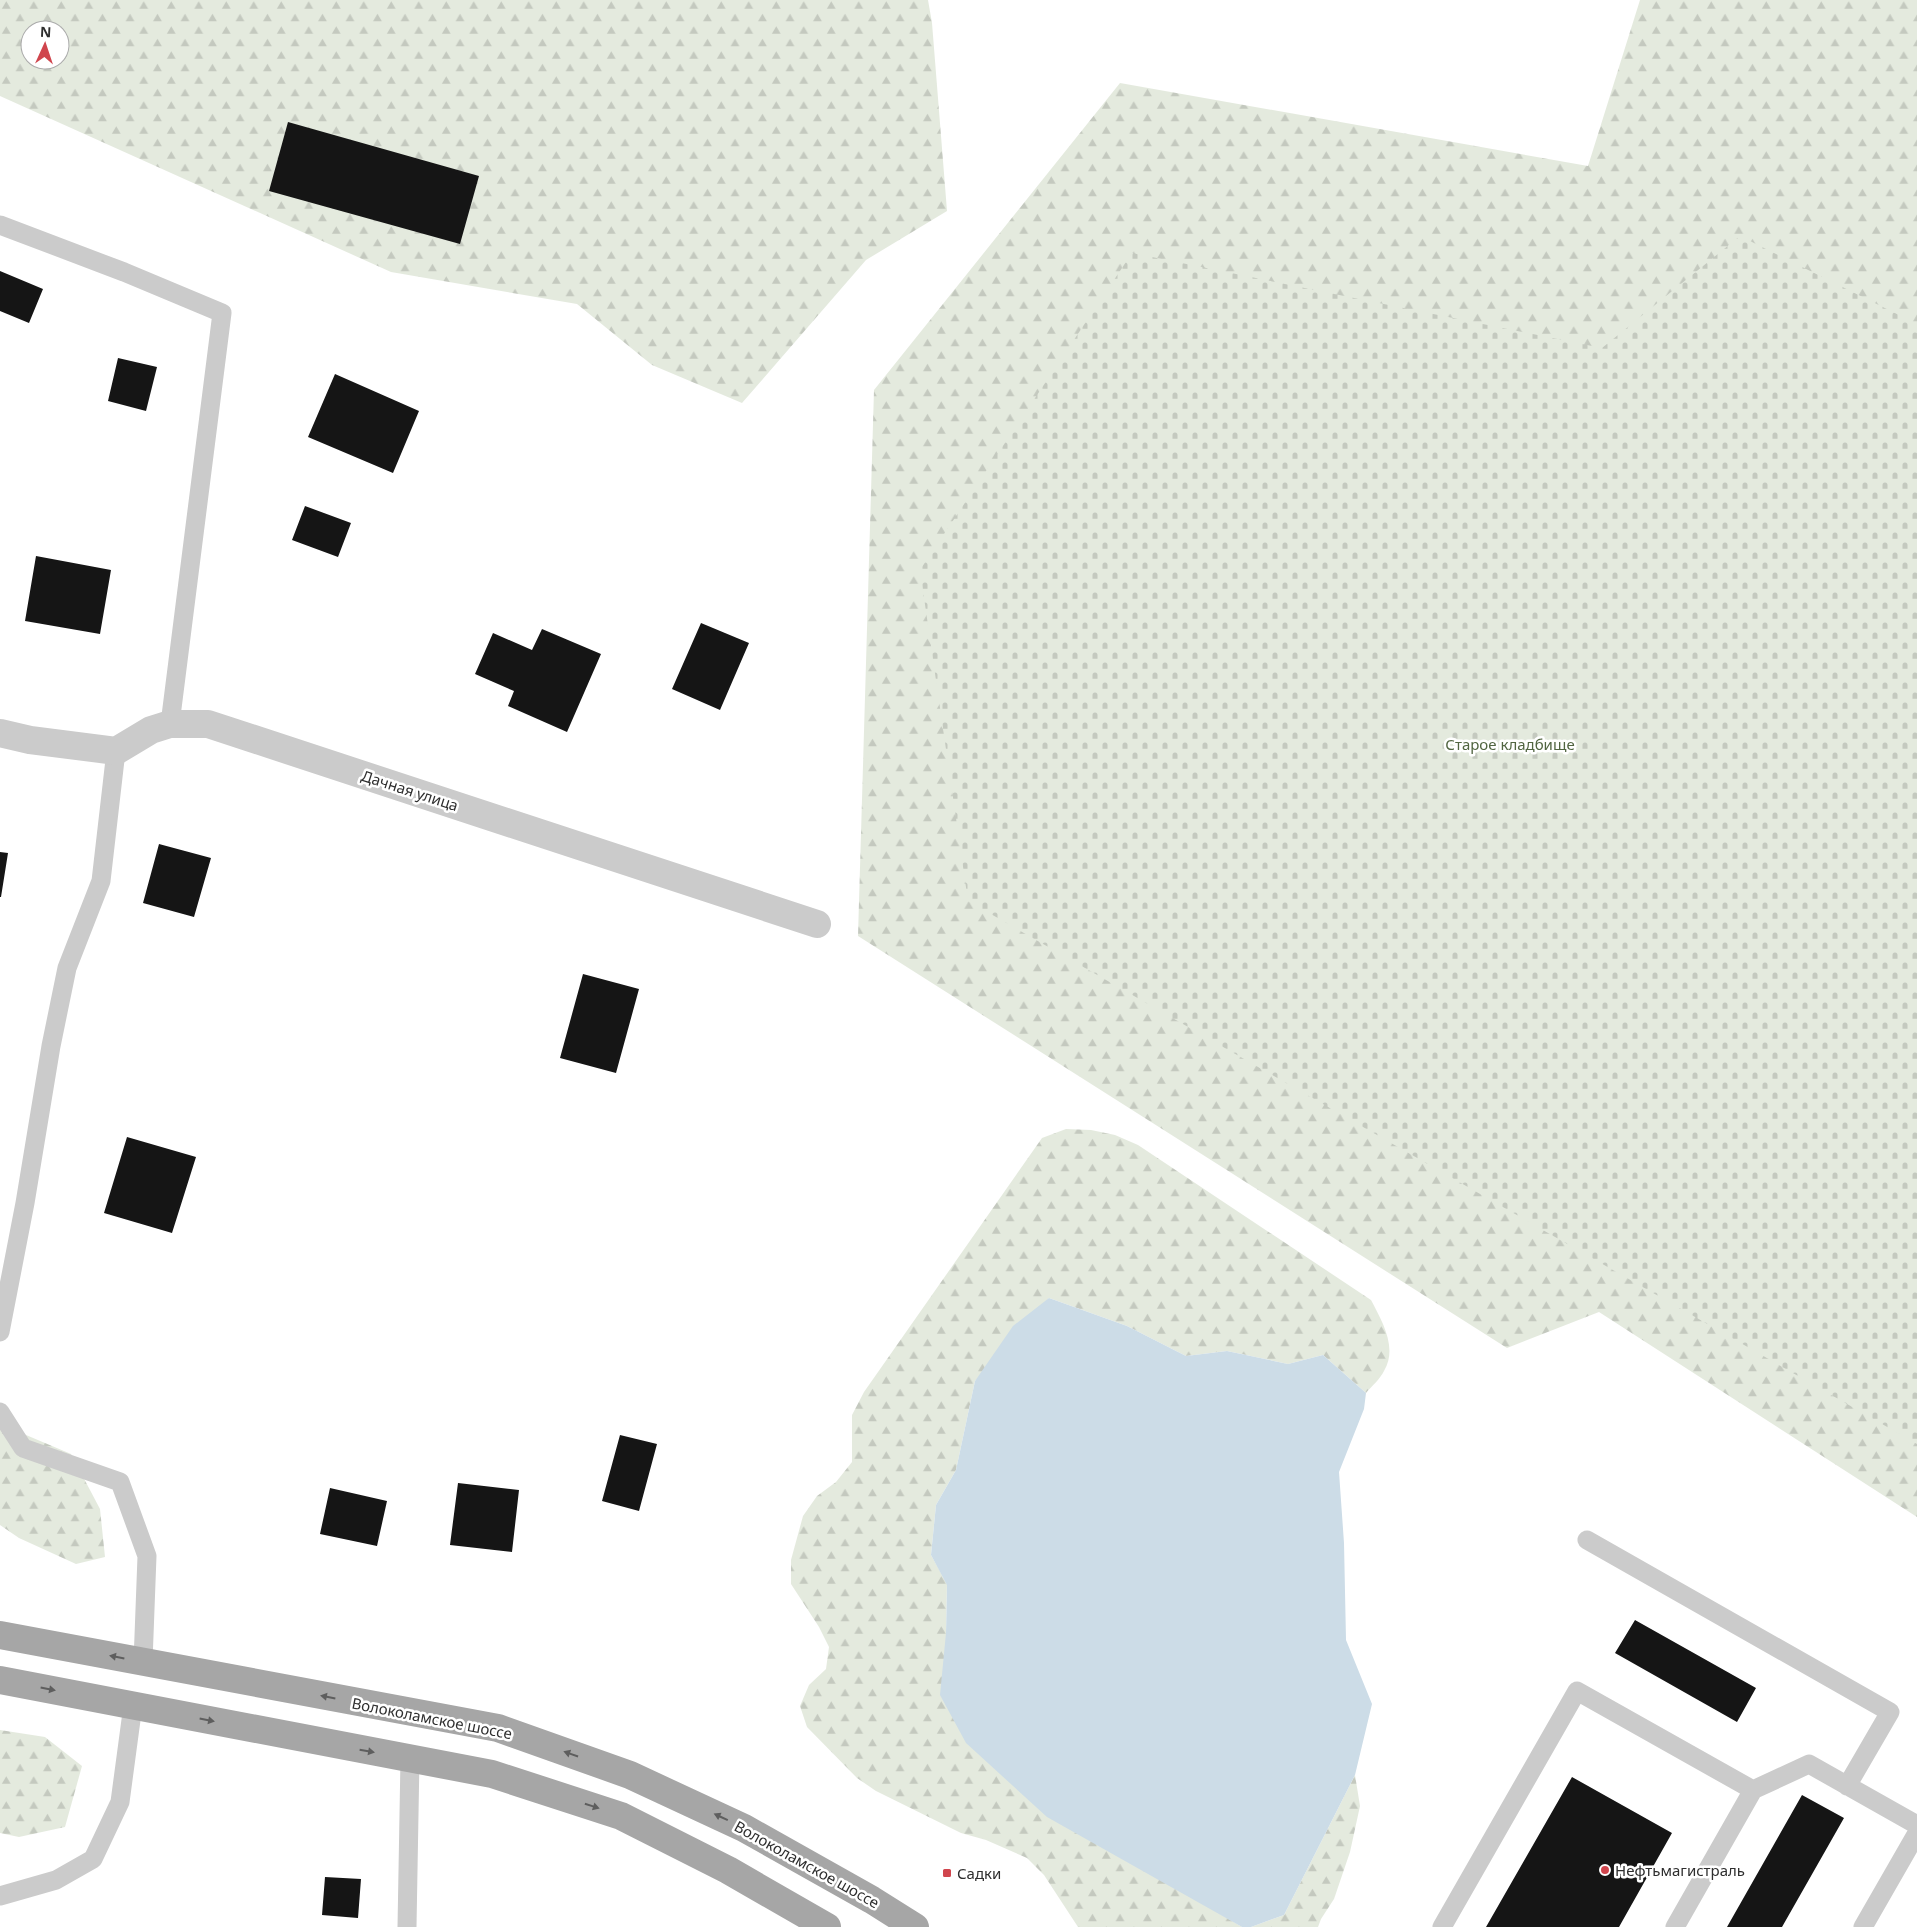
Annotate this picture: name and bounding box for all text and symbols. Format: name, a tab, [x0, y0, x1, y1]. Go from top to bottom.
north arrow	[20, 20, 70, 70]
text: N	[40, 22, 52, 41]
park label: Старое кладбище	[1445, 734, 1575, 754]
street label: Дачная улица	[359, 765, 461, 815]
one-way arrow	[108, 1653, 124, 1661]
one-way arrow	[40, 1685, 56, 1693]
one-way arrow	[320, 1693, 336, 1701]
street label: Волоколамское шоссе	[350, 1693, 514, 1743]
one-way arrow	[200, 1716, 216, 1724]
one-way arrow	[359, 1747, 375, 1755]
one-way arrow	[563, 1750, 578, 1758]
one-way arrow	[585, 1803, 600, 1810]
one-way arrow	[713, 1813, 728, 1821]
street label: Волоколамское шоссе	[731, 1816, 883, 1912]
place label: Нефтьмагистраль	[1615, 1860, 1745, 1880]
place label: Садки	[957, 1863, 1001, 1883]
marker: Нефтьмагистраль	[1599, 1864, 1611, 1876]
marker: Садки	[941, 1867, 953, 1879]

